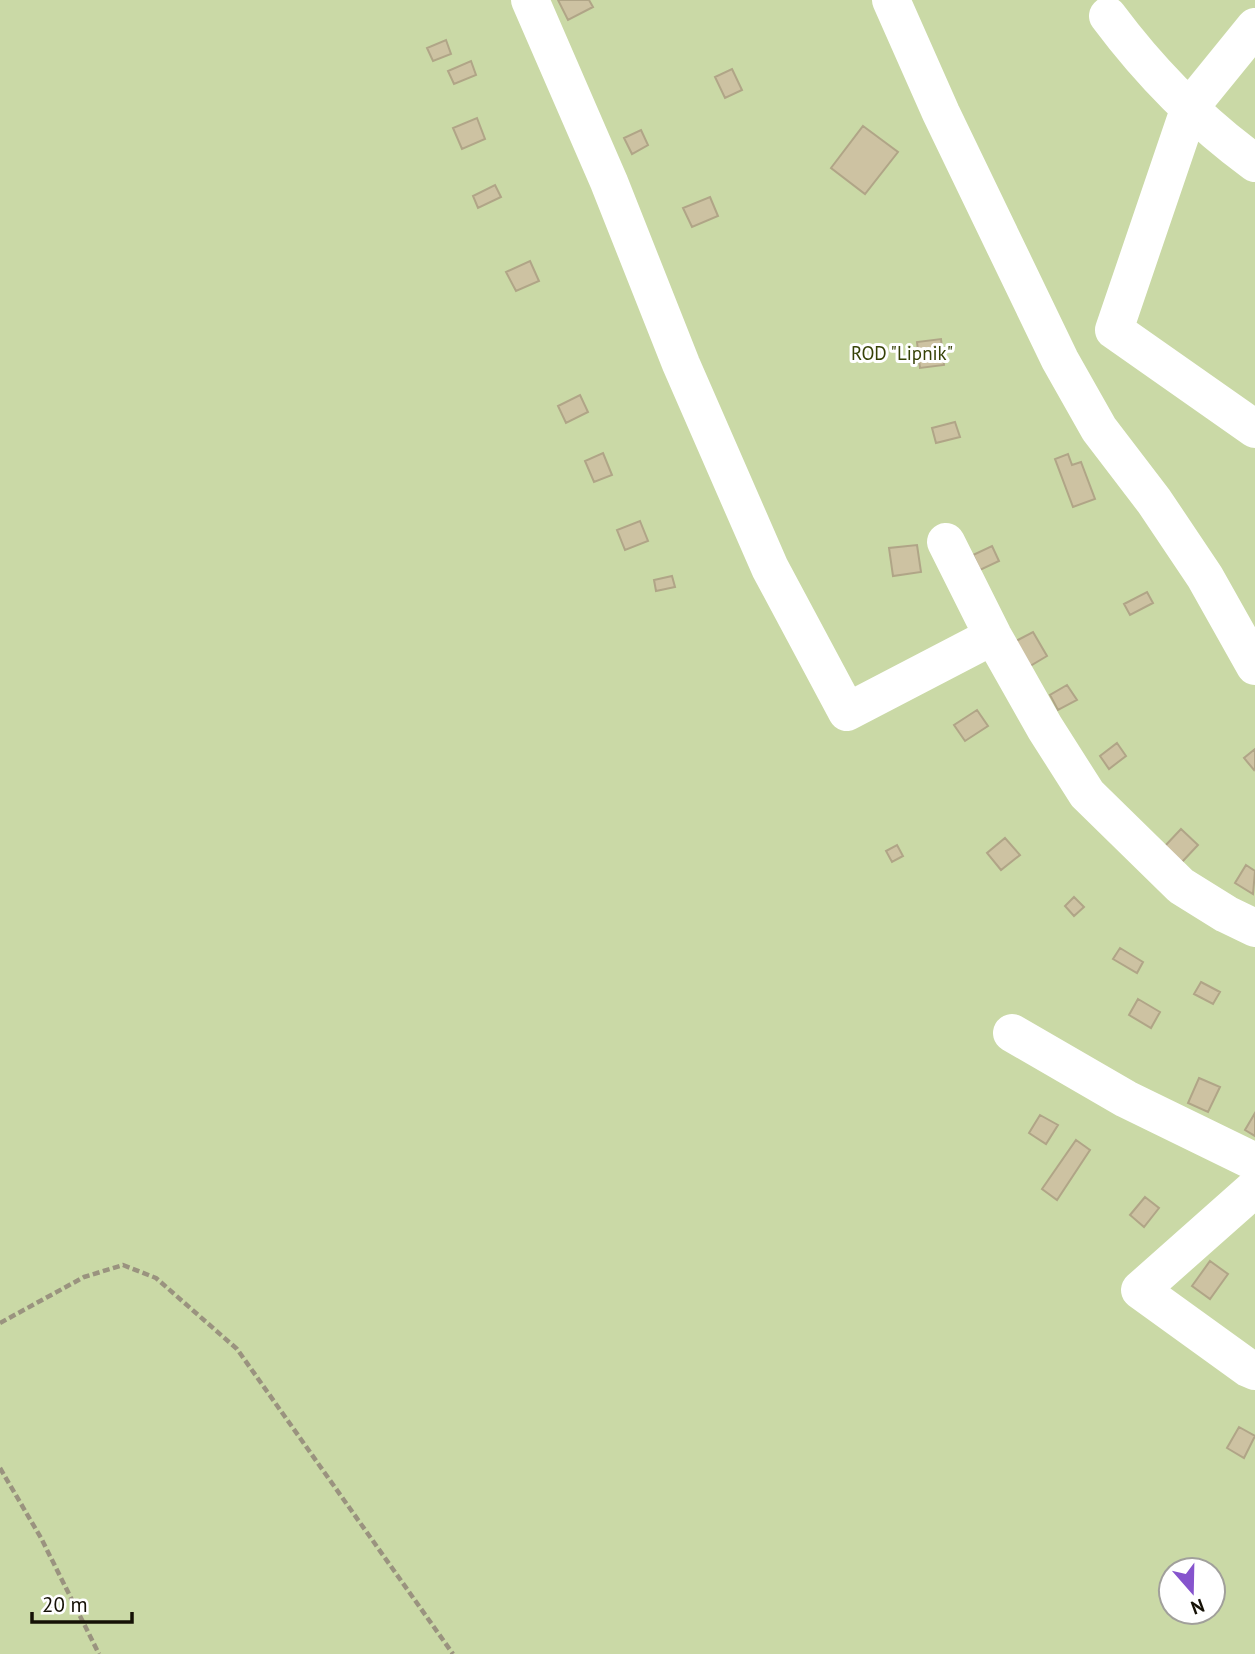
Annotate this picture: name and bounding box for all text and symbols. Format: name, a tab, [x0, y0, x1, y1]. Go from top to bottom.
park label: ROD "Lipnik"	[851, 341, 953, 365]
north arrow	[1157, 1556, 1227, 1626]
scale bar	[32, 1580, 131, 1624]
text: 20 m	[42, 1591, 88, 1618]
text: N	[1188, 1594, 1208, 1620]

